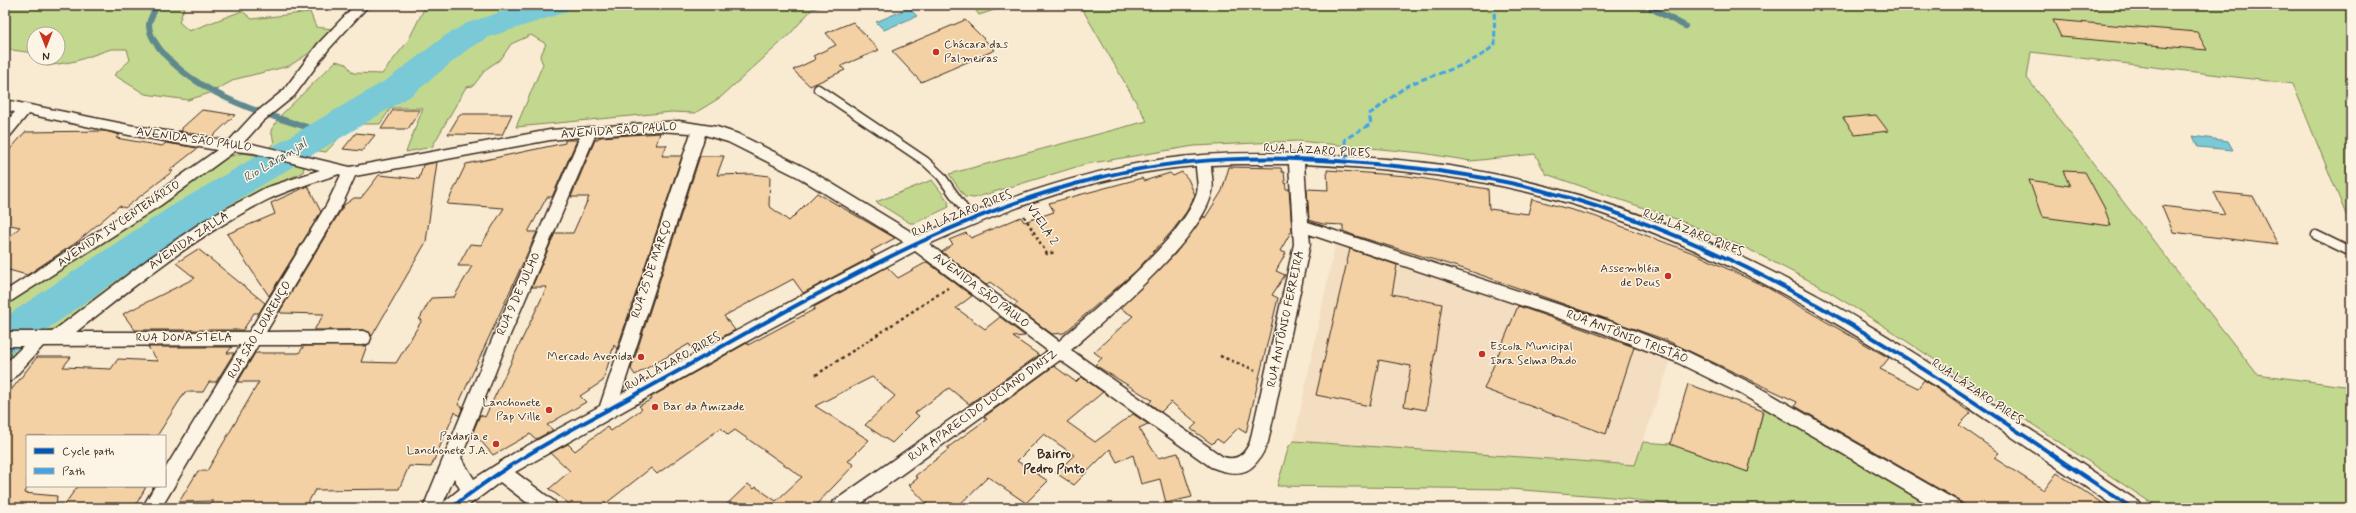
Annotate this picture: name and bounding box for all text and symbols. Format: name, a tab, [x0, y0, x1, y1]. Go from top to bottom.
north arrow	[26, 26, 66, 66]
place label: Chácara das Palmeiras	[944, 37, 1009, 67]
marker: Chácara das Palmeiras	[931, 47, 941, 57]
text: N	[42, 48, 50, 62]
street label: AVENIDA SÃO PAULO	[560, 119, 678, 143]
street label: AVENIDA SÃO PAULO	[135, 124, 253, 156]
water label: Rio Laranjal	[240, 134, 312, 187]
street label: RUA LÁZARO PIRES	[1263, 140, 1371, 162]
street label: AVENIDA IV CENTENÁRIO	[54, 177, 184, 271]
street label: RUA LÁZARO PIRES	[909, 187, 1015, 241]
street label: VIELA 2	[1023, 202, 1061, 248]
street label: RUA LÁZARO PIRES	[1640, 206, 1746, 260]
street label: AVENIDA ZALLA	[146, 208, 232, 274]
street label: RUA 25 DE MARÇO	[628, 218, 676, 320]
street label: RUA ANTÔNIO FERREIRA	[1264, 249, 1308, 389]
street label: RUA 9 DE JULHO	[494, 250, 544, 338]
street label: AVENIDA SÃO PAULO	[930, 250, 1032, 332]
place label: Assembléia de Deus	[1600, 261, 1660, 291]
marker: Assembléia de Deus	[1663, 271, 1673, 281]
street label: RUA SÃO LOURENÇO	[224, 278, 296, 382]
street label: RUA ANTÔNIO TRISTÃO	[1564, 306, 1690, 368]
street label: RUA LÁZARO PIRES	[622, 329, 724, 395]
street label: RUA DONA STELA	[136, 330, 232, 346]
place label: Escola Municipal Iara Selma Bado	[1490, 339, 1576, 369]
street label: RUA APARECIDO LUCIANO DINIZ	[905, 346, 1061, 466]
place label: Mercado Avenida	[547, 349, 633, 365]
marker: Escola Municipal Iara Selma Bado	[1477, 349, 1487, 359]
marker: Mercado Avenida	[636, 352, 646, 362]
street label: RUA LÁZARO PIRES	[1928, 355, 2026, 429]
place label: Lanchonete Pap Ville	[482, 395, 541, 425]
place label: Bar da Amizade	[663, 399, 745, 415]
marker: Bar da Amizade	[650, 402, 660, 412]
marker: Lanchonete Pap Ville	[544, 405, 554, 415]
place label: Padaria e Lanchonete J.A.	[407, 429, 488, 459]
legend	[26, 435, 166, 487]
marker: Padaria e Lanchonete J.A.	[491, 439, 501, 449]
text: Cycle path	[62, 444, 114, 460]
district label: Bairro Pedro Pinto	[1023, 446, 1086, 478]
text: Path	[62, 464, 85, 480]

